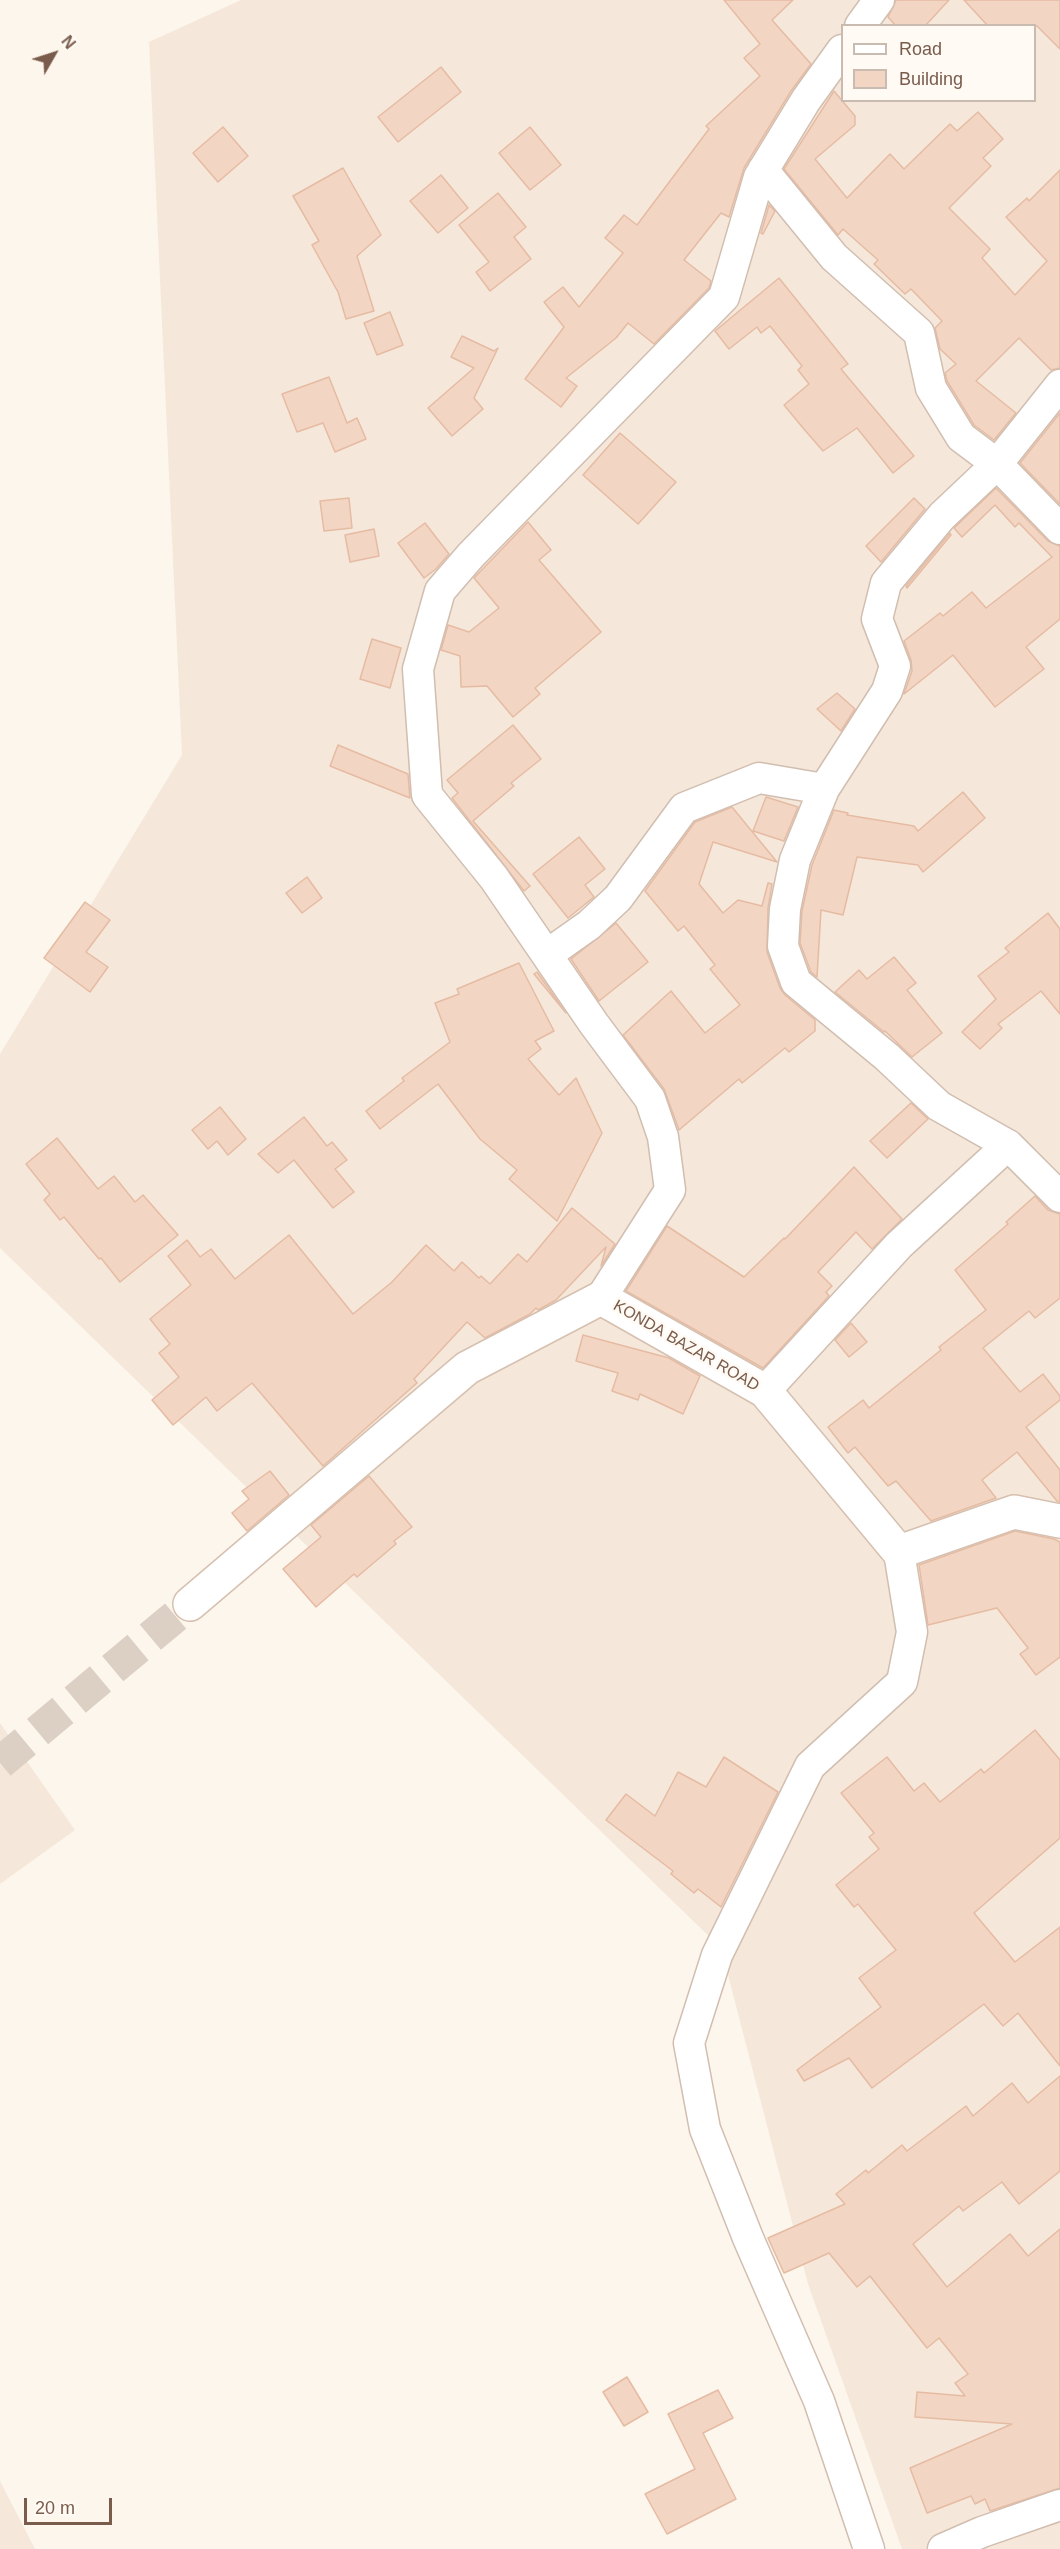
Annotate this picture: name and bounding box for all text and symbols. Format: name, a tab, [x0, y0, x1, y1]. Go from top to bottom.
north arrow	[24, 24, 84, 84]
legend	[841, 24, 1036, 102]
text: N	[58, 33, 79, 52]
text: Road	[899, 39, 942, 59]
text: Building	[899, 69, 963, 89]
street label: KONDA BAZAR ROAD	[610, 1296, 762, 1396]
scale bar	[27, 2486, 116, 2524]
text: 20 m	[35, 2498, 75, 2518]

